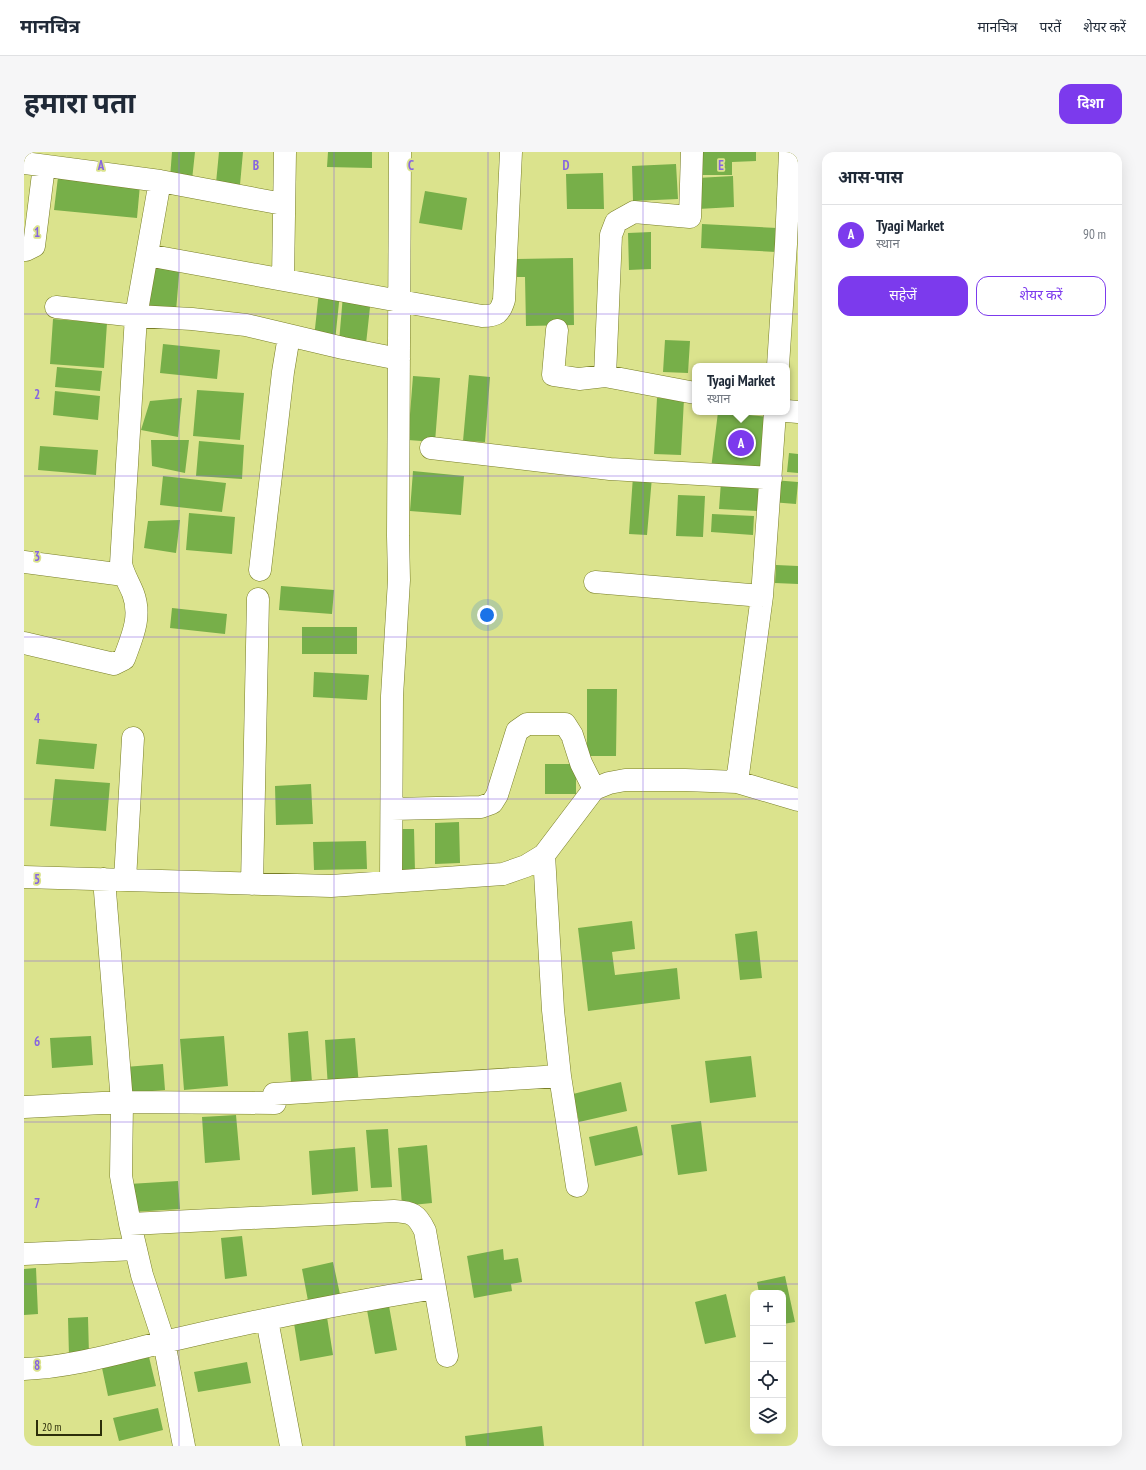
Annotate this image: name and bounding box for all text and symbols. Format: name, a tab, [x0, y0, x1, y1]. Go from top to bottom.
text: मानचित्र	[20, 14, 80, 38]
text: मानचित्र	[978, 18, 1018, 36]
text: परतें	[1040, 18, 1061, 36]
text: शेयर करें	[1083, 18, 1126, 36]
text: हमारा पता	[24, 84, 135, 121]
button: दिशा	[1059, 84, 1122, 124]
text: A	[97, 157, 105, 174]
text: B	[253, 157, 259, 174]
text: C	[408, 157, 414, 174]
text: D	[563, 157, 570, 174]
text: E	[718, 157, 724, 174]
text: आस-पास	[838, 166, 903, 188]
text: Tyagi Market	[876, 216, 944, 235]
text: 1	[34, 224, 40, 241]
text: A	[848, 226, 854, 243]
text: 90 m	[1083, 226, 1106, 243]
text: स्थान	[876, 235, 900, 252]
button: सहेजें	[838, 276, 968, 316]
button: शेयर करें	[976, 276, 1106, 316]
popup	[692, 363, 790, 415]
text: Tyagi Market	[707, 371, 775, 390]
text: 2	[34, 386, 40, 403]
text: स्थान	[707, 390, 731, 407]
pin: A	[728, 428, 754, 458]
text: 3	[34, 548, 40, 565]
your location	[477, 605, 497, 625]
text: 4	[34, 710, 41, 727]
text: 5	[34, 871, 40, 888]
text: 6	[34, 1033, 40, 1050]
text: 7	[34, 1195, 40, 1212]
map controls	[750, 1290, 786, 1434]
button: +	[750, 1290, 786, 1326]
button: −	[750, 1326, 786, 1362]
text: 8	[34, 1357, 40, 1374]
button: locate	[750, 1362, 786, 1398]
button: layers	[750, 1398, 786, 1434]
scale bar	[36, 1418, 102, 1437]
text: 20 m	[42, 1420, 61, 1434]

